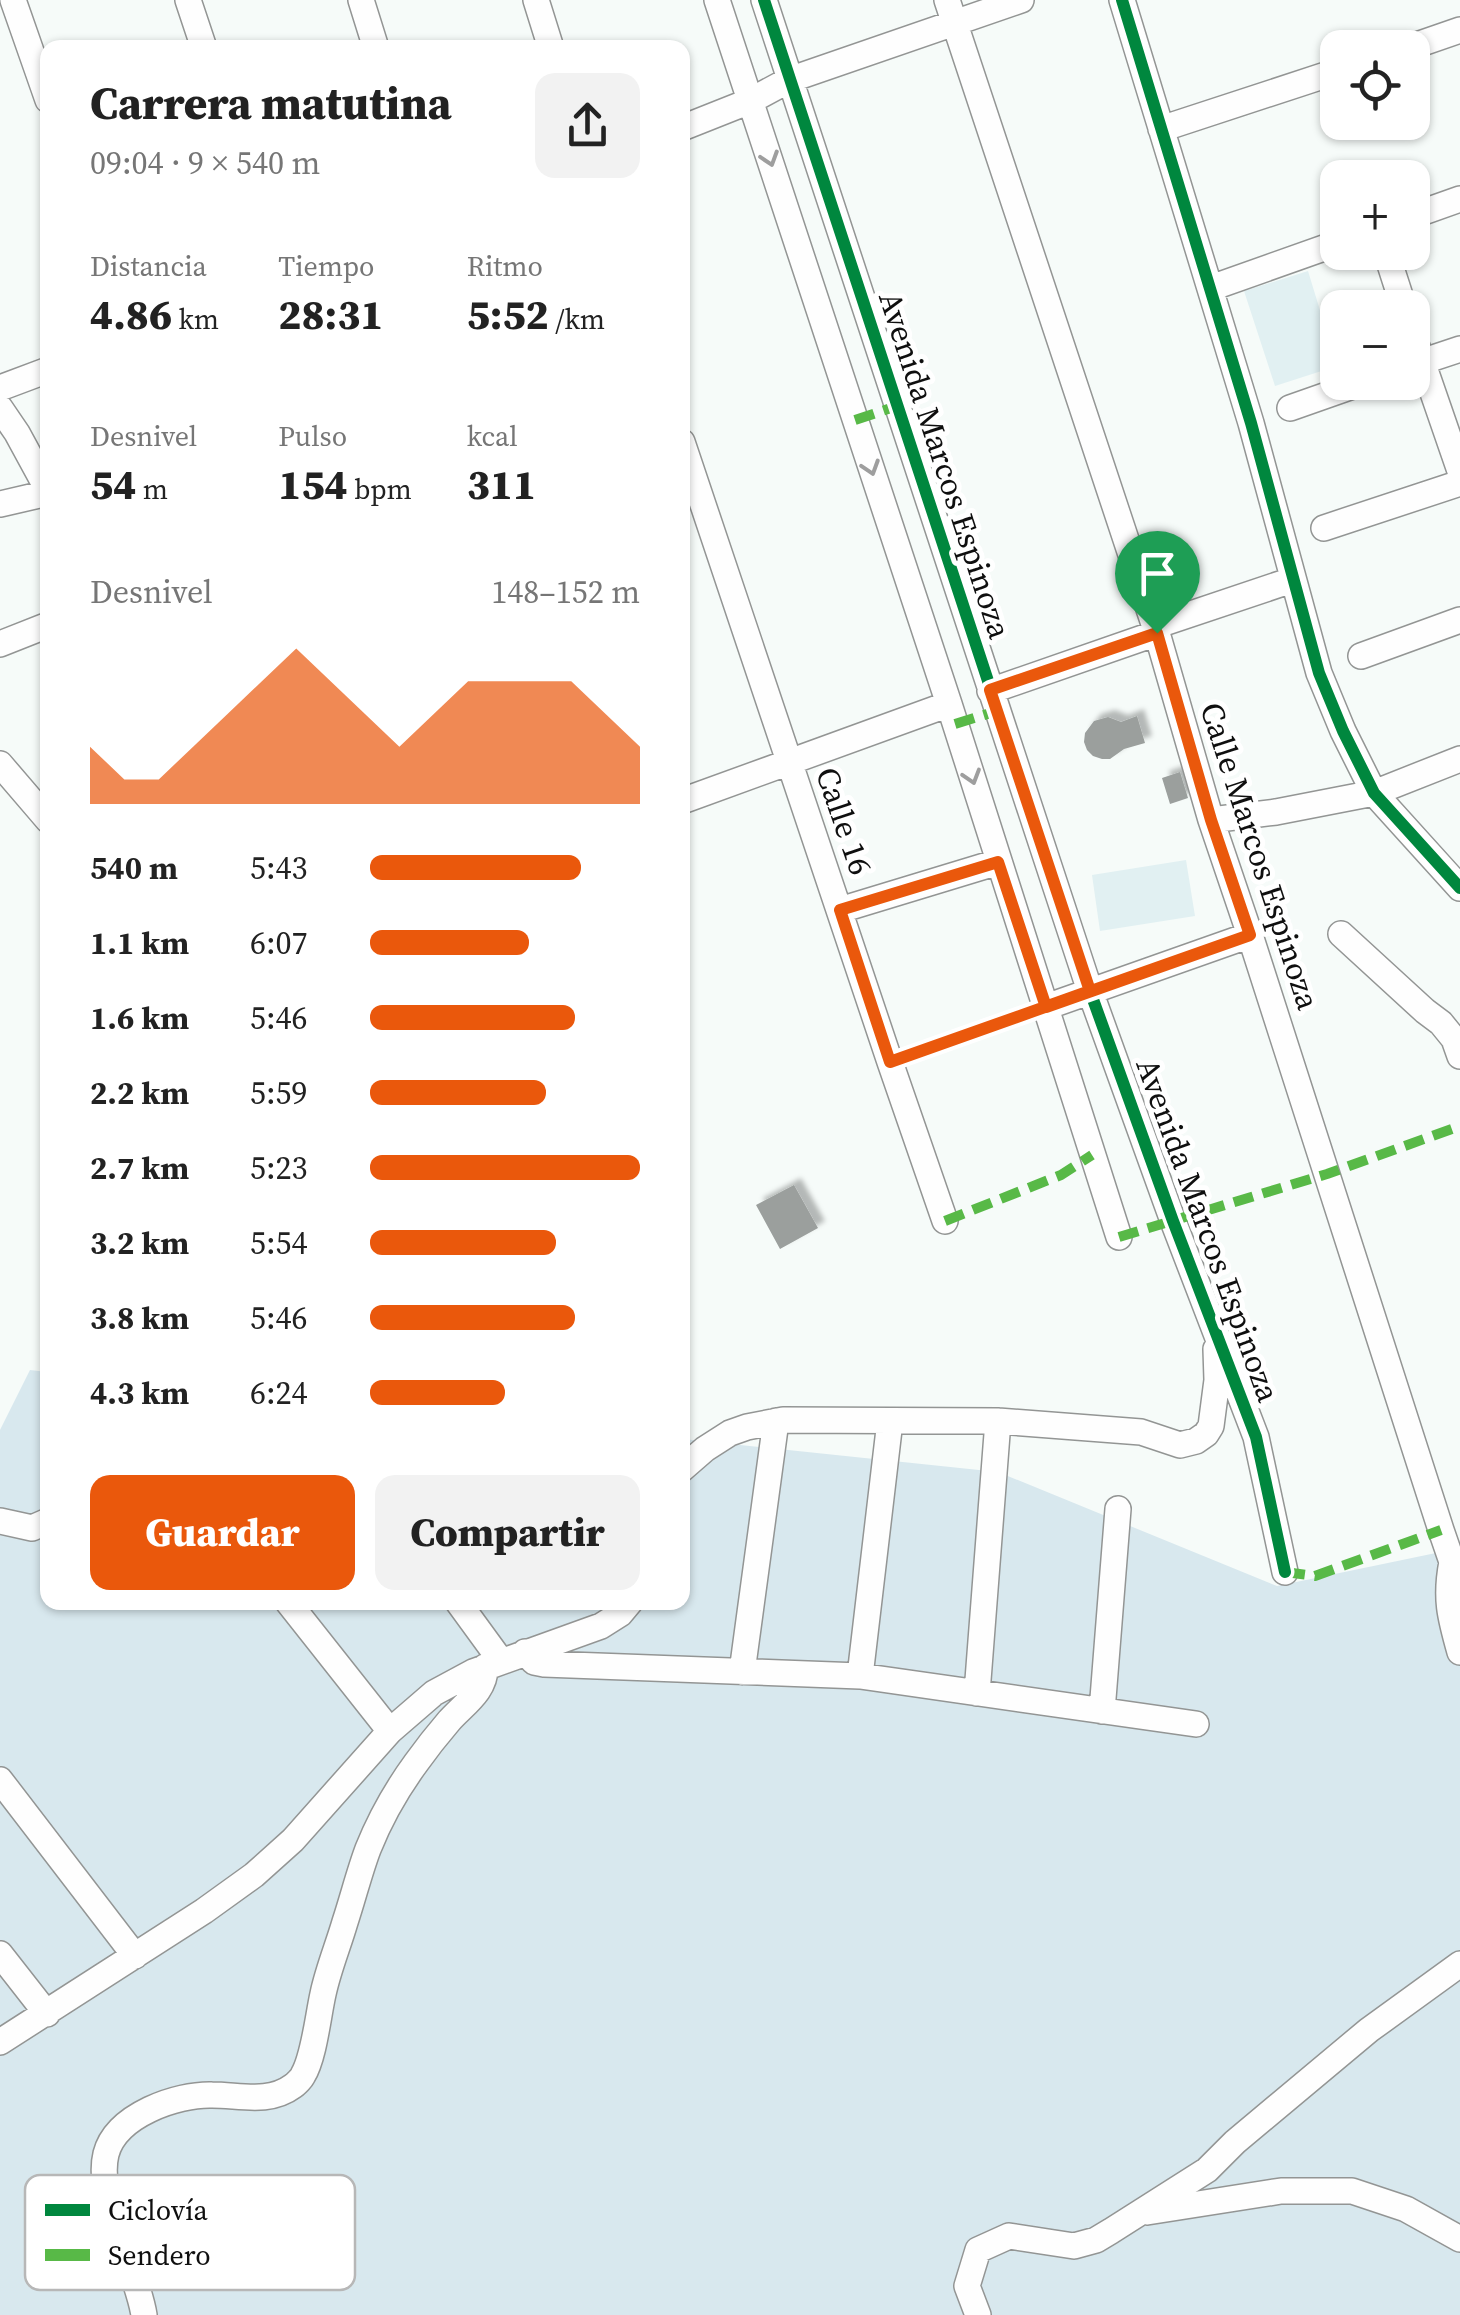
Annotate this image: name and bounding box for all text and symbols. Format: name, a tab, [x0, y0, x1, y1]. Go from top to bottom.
map controls	[1320, 30, 1430, 400]
button: locate	[1320, 30, 1430, 140]
text: Carrera matutina	[90, 72, 451, 134]
button: share	[535, 73, 640, 178]
text: 09:04 · 9 × 540 m	[90, 141, 320, 185]
one-way arrow	[758, 150, 778, 167]
button: +	[1320, 160, 1430, 270]
text: Distancia	[90, 247, 207, 285]
text: Tiempo	[278, 247, 374, 285]
text: Ritmo	[467, 247, 543, 285]
text: 4.86	[90, 285, 172, 343]
text: 28:31	[278, 285, 384, 343]
text: 5:52	[467, 285, 549, 343]
street label: Avenida Marcos Espinoza	[868, 286, 1022, 645]
button: −	[1320, 290, 1430, 400]
text: km	[172, 300, 219, 338]
text: /km	[549, 300, 605, 338]
text: Desnivel	[90, 417, 197, 455]
text: Pulso	[278, 417, 347, 455]
text: kcal	[467, 417, 518, 455]
text: 54	[90, 455, 136, 513]
text: 154	[278, 455, 348, 513]
text: 311	[467, 455, 536, 513]
one-way arrow	[860, 459, 880, 476]
text: m	[136, 470, 168, 508]
text: bpm	[348, 470, 412, 508]
pin	[1115, 531, 1200, 634]
icon: arrive	[1130, 546, 1185, 601]
text: Desnivel	[90, 570, 212, 614]
text: 148–152 m	[491, 570, 640, 614]
street label: Calle Marcos Espinoza	[1190, 697, 1331, 1016]
street label: Calle 16	[805, 761, 883, 881]
one-way arrow	[960, 768, 981, 785]
text: 540 m	[90, 846, 178, 890]
text: 5:43	[250, 846, 308, 890]
text: 1.1 km	[90, 921, 189, 965]
text: 6:07	[250, 921, 308, 965]
text: 1.6 km	[90, 996, 189, 1040]
text: 5:46	[250, 996, 308, 1040]
street label: Avenida Marcos Espinoza	[1125, 1052, 1291, 1409]
text: 2.2 km	[90, 1071, 189, 1115]
text: 5:59	[250, 1071, 308, 1115]
text: 2.7 km	[90, 1146, 189, 1190]
text: 5:23	[250, 1146, 308, 1190]
text: 3.2 km	[90, 1221, 189, 1265]
text: 5:54	[250, 1221, 308, 1265]
text: 3.8 km	[90, 1296, 189, 1340]
text: 5:46	[250, 1296, 308, 1340]
text: 4.3 km	[90, 1371, 189, 1415]
text: 6:24	[250, 1371, 308, 1415]
button: Guardar	[90, 1475, 355, 1590]
button: Compartir	[375, 1475, 640, 1590]
legend	[25, 2175, 355, 2290]
text: Ciclovía	[108, 2191, 209, 2229]
text: Sendero	[108, 2236, 211, 2274]

